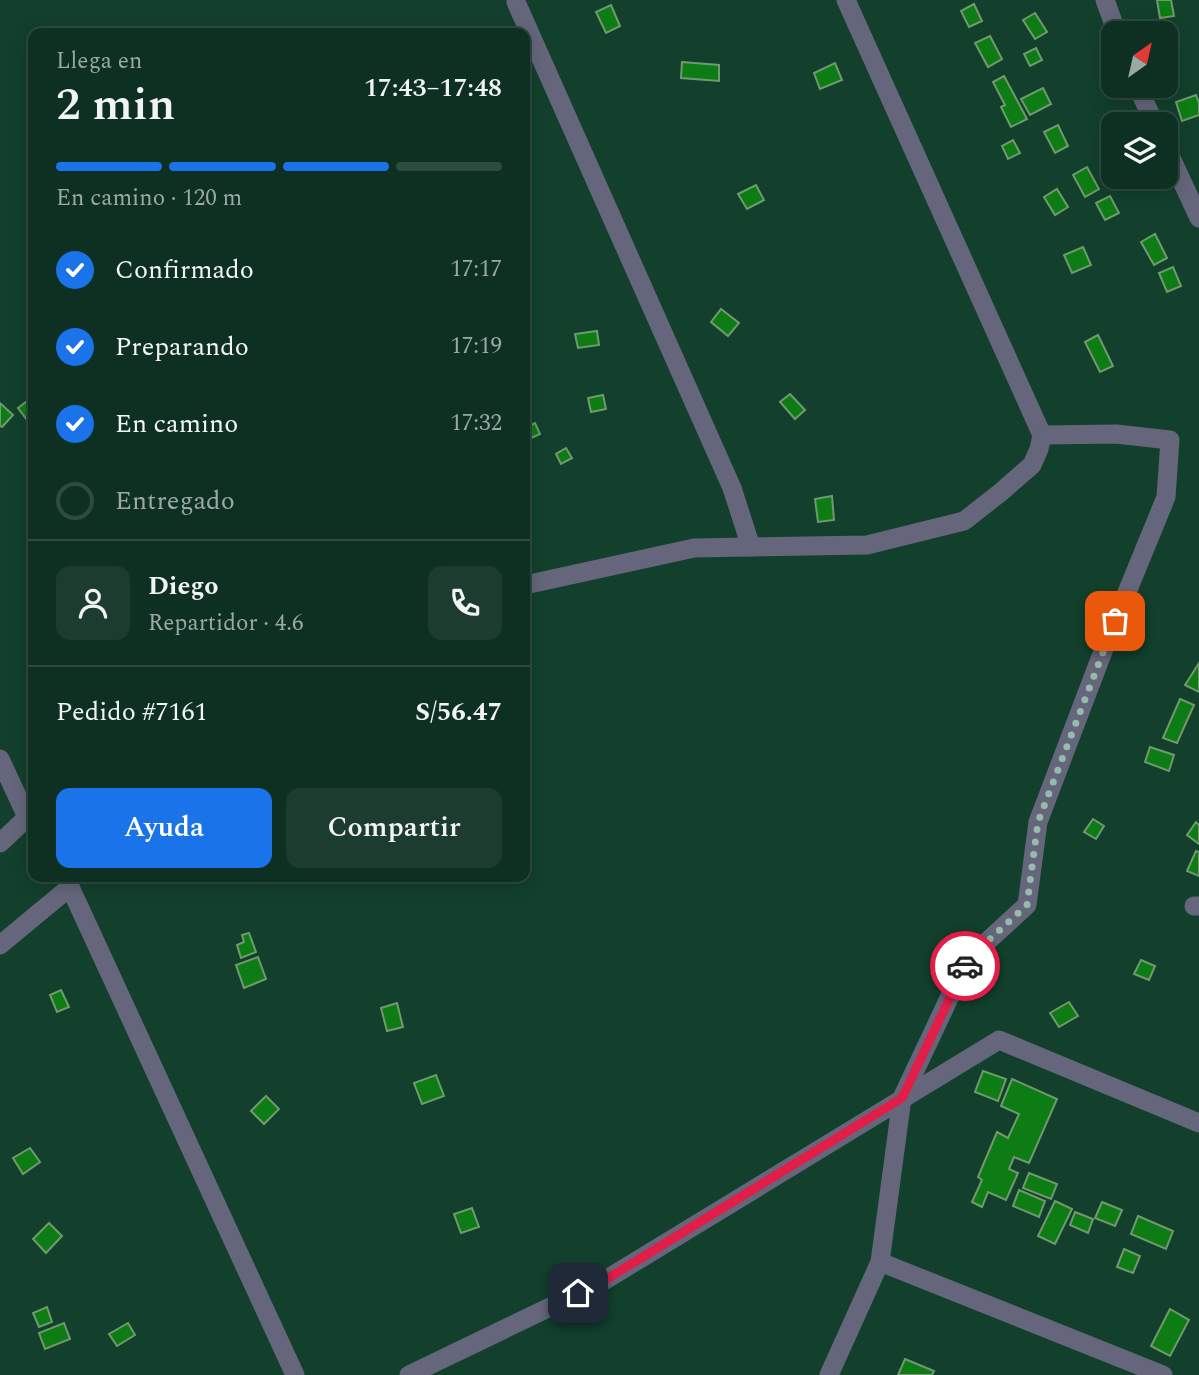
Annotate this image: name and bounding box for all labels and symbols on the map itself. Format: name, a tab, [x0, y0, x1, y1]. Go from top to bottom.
north arrow	[1101, 21, 1178, 98]
pin	[1085, 591, 1145, 651]
courier	[930, 931, 1000, 1001]
pin	[548, 1263, 608, 1323]

